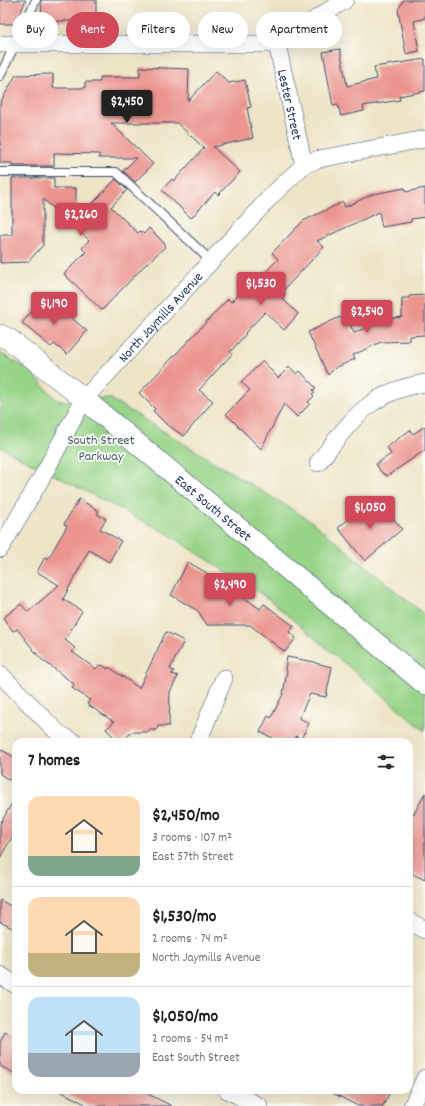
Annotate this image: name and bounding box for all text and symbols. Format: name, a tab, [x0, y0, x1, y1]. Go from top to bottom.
chip: Buy	[12, 12, 58, 48]
chip: Rent	[66, 12, 119, 48]
chip: Filters	[127, 12, 190, 48]
chip: New	[198, 12, 248, 48]
chip: Apartment	[256, 12, 342, 48]
street label: Lester Street	[271, 68, 306, 142]
pin: $2,450	[94, 90, 160, 124]
text: $2,450	[110, 93, 144, 112]
pin: $2,260	[48, 203, 114, 237]
text: $2,260	[64, 206, 98, 225]
street label: North Jaymills Avenue	[114, 268, 208, 368]
pin: $1,530	[228, 272, 294, 306]
text: $1,530	[246, 275, 276, 294]
pin: $1,190	[21, 292, 87, 326]
text: $1,190	[40, 295, 68, 314]
pin: $2,540	[334, 300, 400, 334]
text: $2,540	[350, 303, 384, 322]
park label: South Street Parkway	[67, 431, 135, 467]
street label: East South Street	[170, 471, 255, 547]
pin: $1,050	[337, 496, 403, 530]
text: $1,050	[354, 499, 386, 518]
pin: $2,490	[197, 573, 263, 607]
text: $2,490	[213, 576, 247, 595]
text: 7 homes	[28, 750, 80, 774]
icon: filters	[375, 751, 397, 773]
text: $2,450/mo	[152, 805, 220, 829]
icon: home	[60, 812, 108, 860]
text: 3 rooms · 107 m²	[152, 829, 232, 848]
text: East 57th Street	[152, 848, 234, 867]
text: $1,530/mo	[152, 906, 216, 930]
icon: home	[60, 913, 108, 961]
text: 2 rooms · 74 m²	[152, 930, 227, 949]
text: North Jaymills Avenue	[152, 949, 260, 968]
text: $1,050/mo	[152, 1006, 218, 1030]
icon: home	[60, 1013, 108, 1061]
text: 2 rooms · 54 m²	[152, 1030, 228, 1049]
text: East South Street	[152, 1049, 240, 1068]

